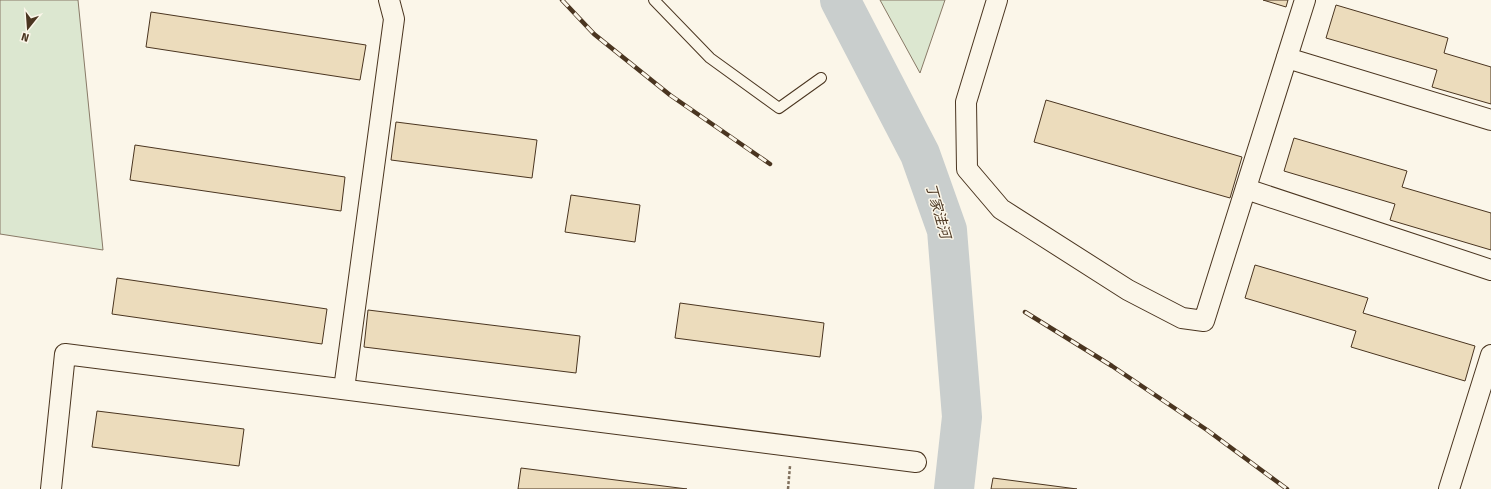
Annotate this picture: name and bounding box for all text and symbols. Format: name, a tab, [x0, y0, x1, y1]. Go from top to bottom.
north arrow	[8, 8, 48, 48]
text: N	[20, 30, 31, 44]
water label: 丁家洼河	[922, 182, 955, 243]

